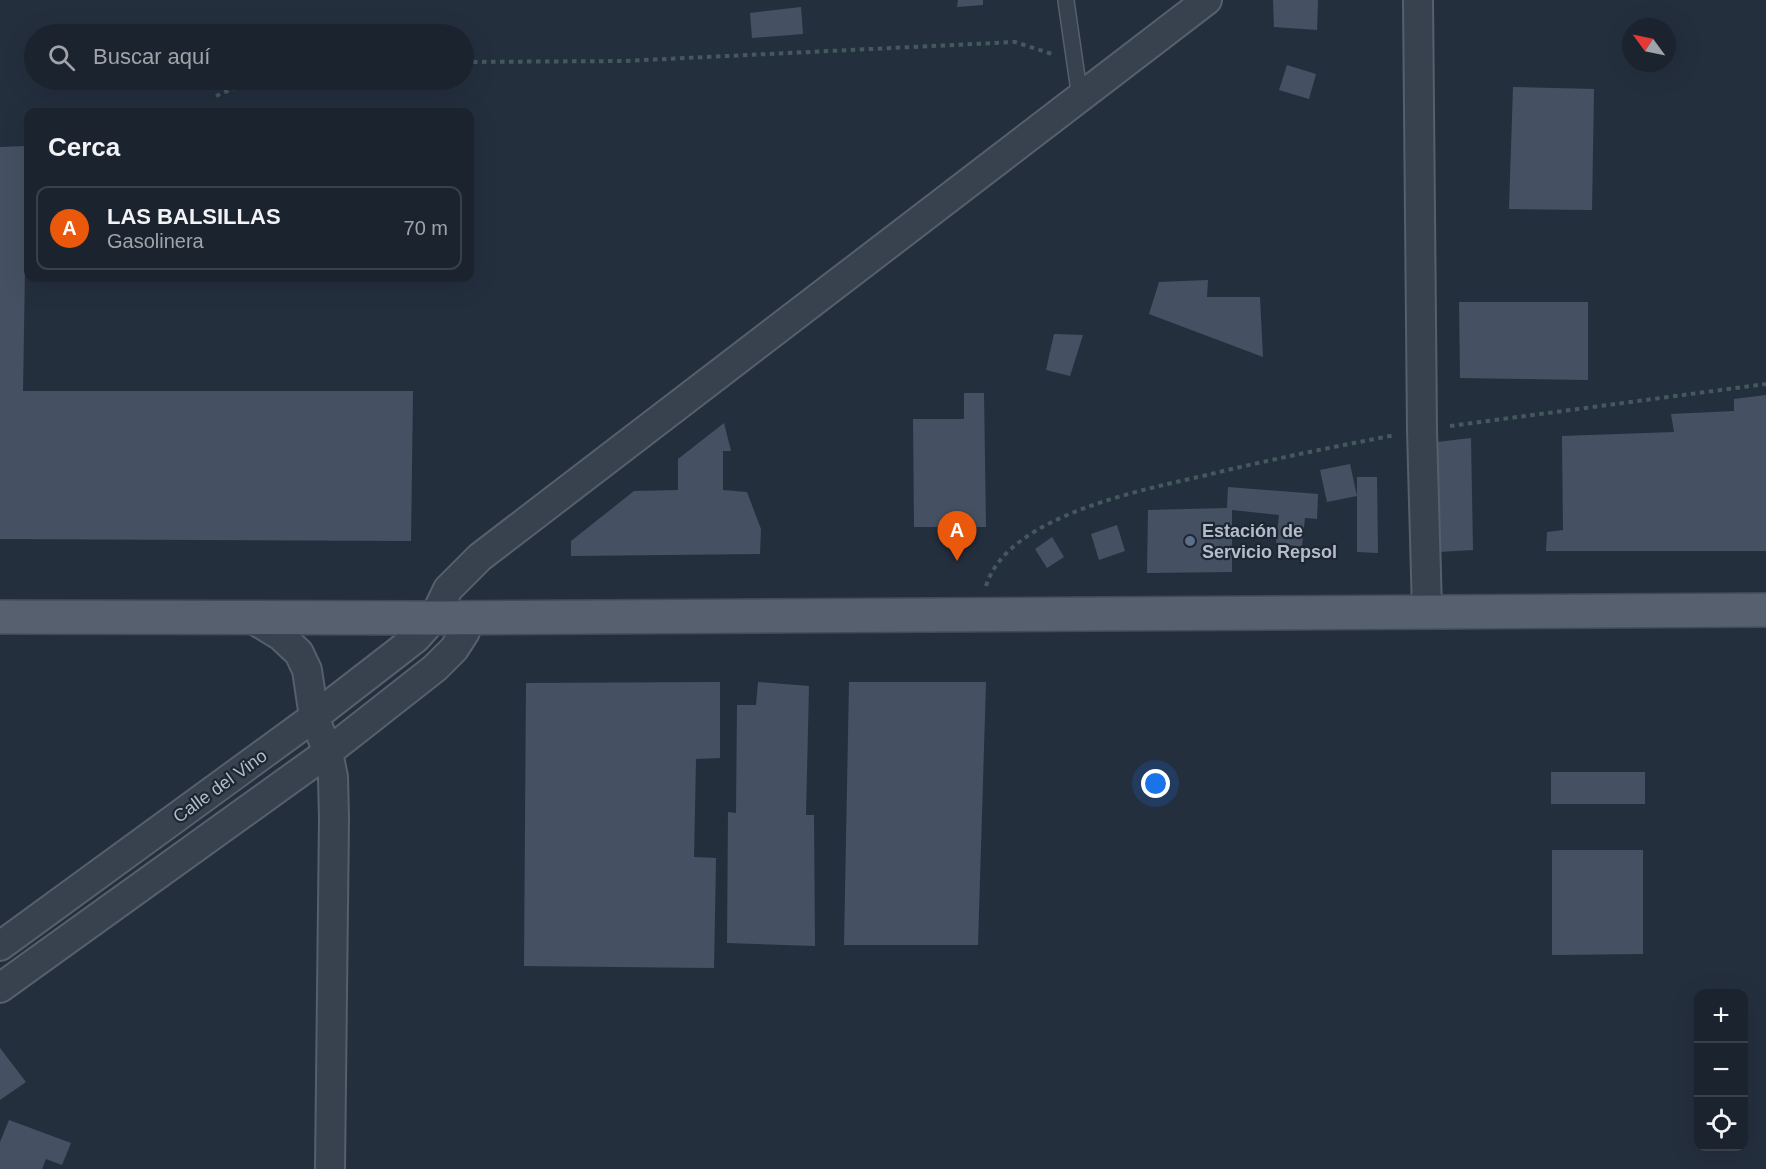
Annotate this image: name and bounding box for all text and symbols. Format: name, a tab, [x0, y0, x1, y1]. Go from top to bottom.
north arrow	[1622, 18, 1676, 72]
search box	[24, 24, 474, 90]
icon: search	[45, 41, 78, 74]
text: Buscar aquí	[93, 44, 210, 69]
text: Cerca	[48, 132, 120, 162]
text: LAS BALSILLAS	[107, 204, 281, 229]
text: A	[62, 217, 77, 239]
text: 70 m	[404, 217, 448, 239]
text: Gasolinera	[107, 230, 204, 252]
pin: A	[938, 512, 976, 561]
place label: Estación de Servicio Repsol	[1202, 521, 1337, 562]
marker: Estación de Servicio Repsol	[1183, 534, 1197, 548]
street label: Calle del Vino	[169, 745, 271, 827]
your location	[1141, 769, 1170, 798]
map controls	[1694, 989, 1748, 1151]
button: +	[1694, 989, 1748, 1043]
button: −	[1694, 1043, 1748, 1097]
button: locate	[1694, 1097, 1748, 1151]

